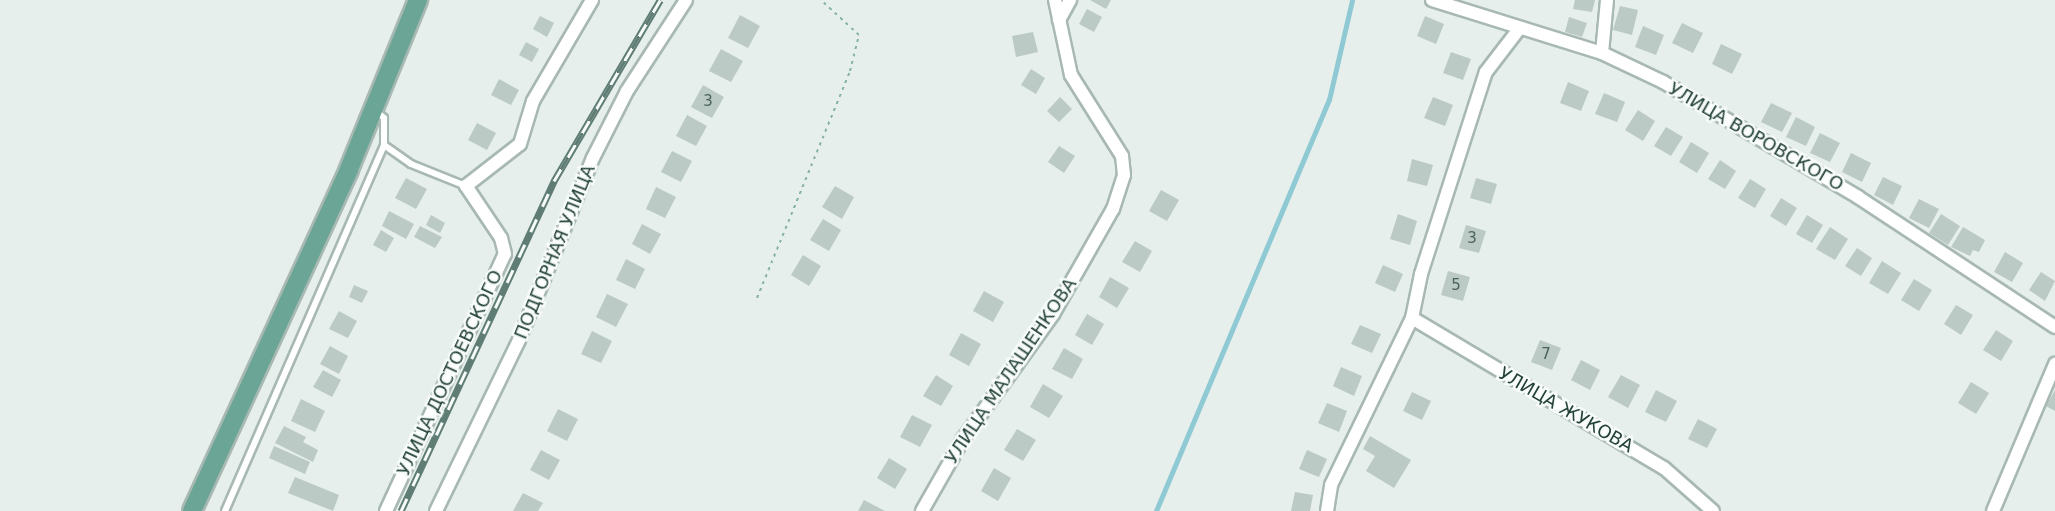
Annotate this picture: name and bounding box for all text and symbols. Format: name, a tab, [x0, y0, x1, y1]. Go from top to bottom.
street label: УЛИЦА ВОРОВСКОГО	[1665, 78, 1847, 196]
house number: 3	[703, 93, 713, 111]
street label: ПОДГОРНАЯ УЛИЦА	[510, 162, 600, 342]
house number: 3	[1467, 230, 1477, 248]
street label: УЛИЦА ДОСТОЕВСКОГО	[393, 267, 507, 479]
street label: УЛИЦА МАЛАШЕНКОВА	[941, 274, 1081, 468]
house number: 5	[1451, 277, 1461, 295]
house number: 7	[1541, 346, 1551, 364]
street label: УЛИЦА ЖУКОВА	[1495, 363, 1637, 457]

